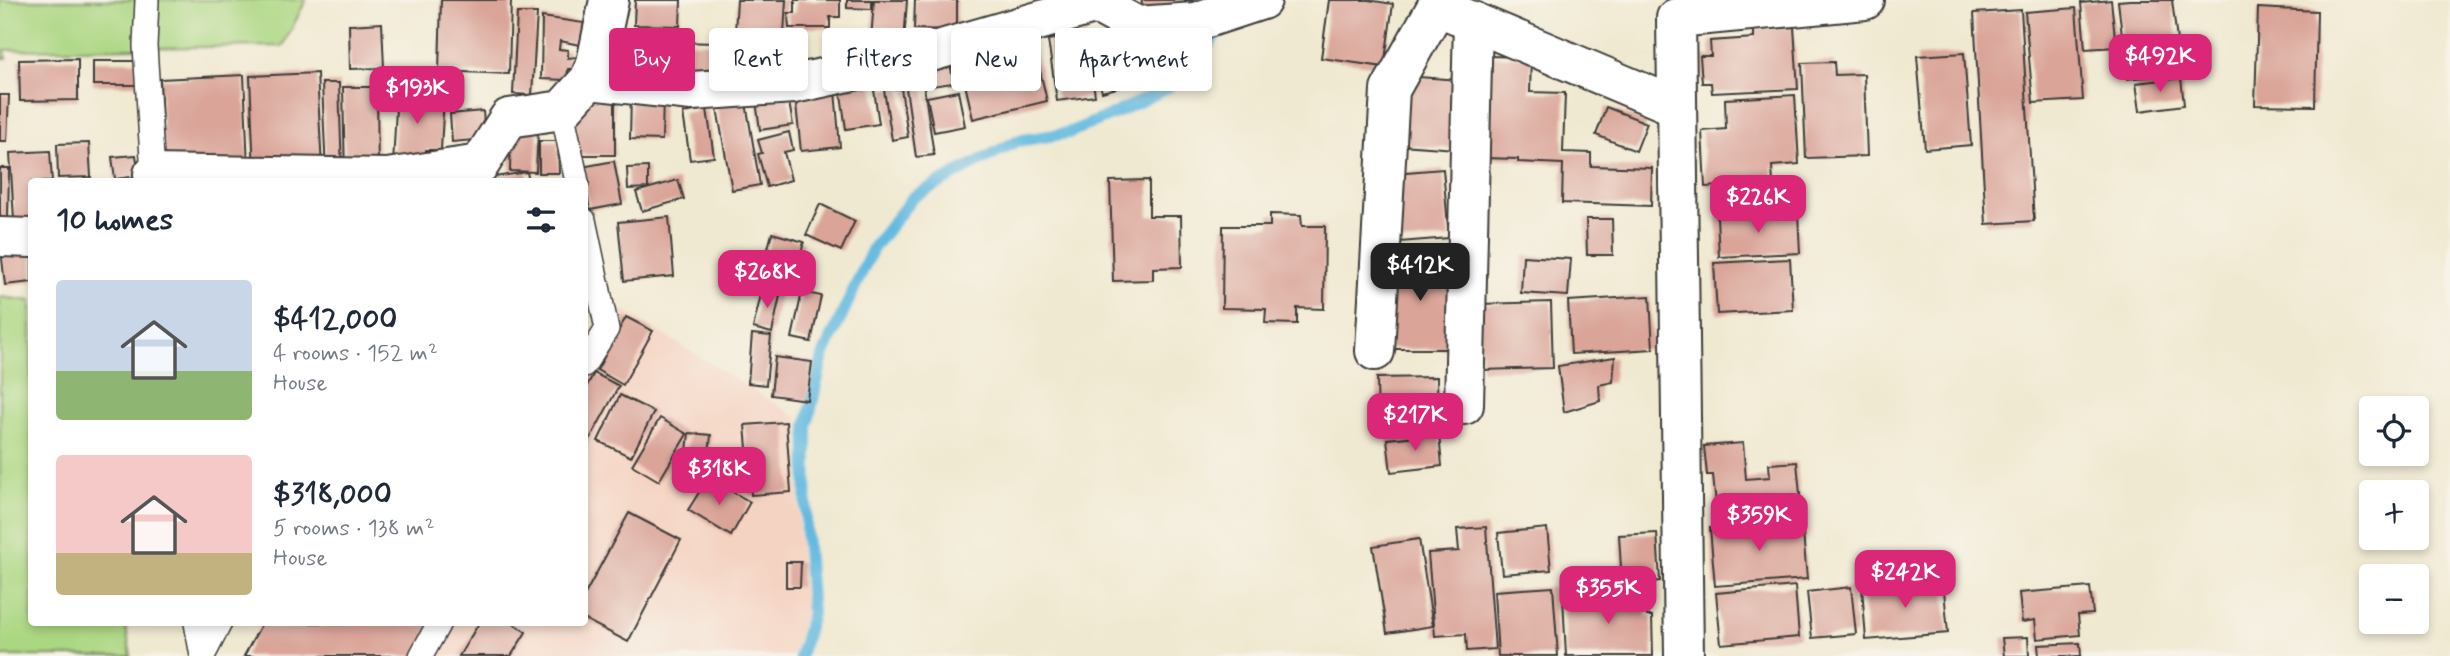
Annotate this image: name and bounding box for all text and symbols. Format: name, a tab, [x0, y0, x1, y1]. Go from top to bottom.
chip: Buy	[609, 28, 695, 91]
chip: Rent	[709, 28, 808, 91]
chip: Filters	[822, 28, 937, 91]
chip: New	[951, 28, 1041, 91]
chip: Apartment	[1055, 28, 1212, 91]
pin: $492K	[2111, 34, 2209, 94]
text: $492K	[2125, 42, 2195, 72]
pin: $193K	[368, 66, 466, 126]
text: $193K	[385, 74, 449, 104]
pin: $226K	[1709, 176, 1807, 235]
text: $226K	[1726, 183, 1790, 213]
text: 10 homes	[56, 201, 173, 240]
icon: filters	[522, 201, 560, 239]
pin: $412K	[1371, 244, 1469, 303]
pin: $268K	[718, 250, 816, 310]
text: $412K	[1387, 251, 1453, 281]
text: $268K	[734, 258, 800, 288]
text: $412,000	[273, 300, 397, 339]
icon: home	[112, 308, 196, 392]
text: 4 rooms · 152 m²	[273, 339, 438, 369]
text: House	[273, 369, 327, 399]
pin: $217K	[1366, 393, 1464, 453]
map controls	[2359, 396, 2429, 634]
button: locate	[2359, 396, 2429, 466]
text: $217K	[1383, 401, 1447, 431]
pin: $318K	[670, 448, 768, 507]
text: $318K	[688, 455, 750, 485]
text: $318,000	[273, 475, 392, 514]
button: +	[2359, 480, 2429, 550]
icon: home	[112, 483, 196, 567]
pin: $359K	[1710, 494, 1808, 553]
text: $359K	[1727, 501, 1791, 531]
text: 5 rooms · 138 m²	[273, 514, 435, 544]
text: House	[273, 544, 327, 574]
pin: $242K	[1856, 550, 1954, 610]
text: $242K	[1871, 558, 1939, 588]
button: −	[2359, 564, 2429, 634]
pin: $355K	[1559, 566, 1657, 626]
text: $355K	[1575, 574, 1641, 604]

